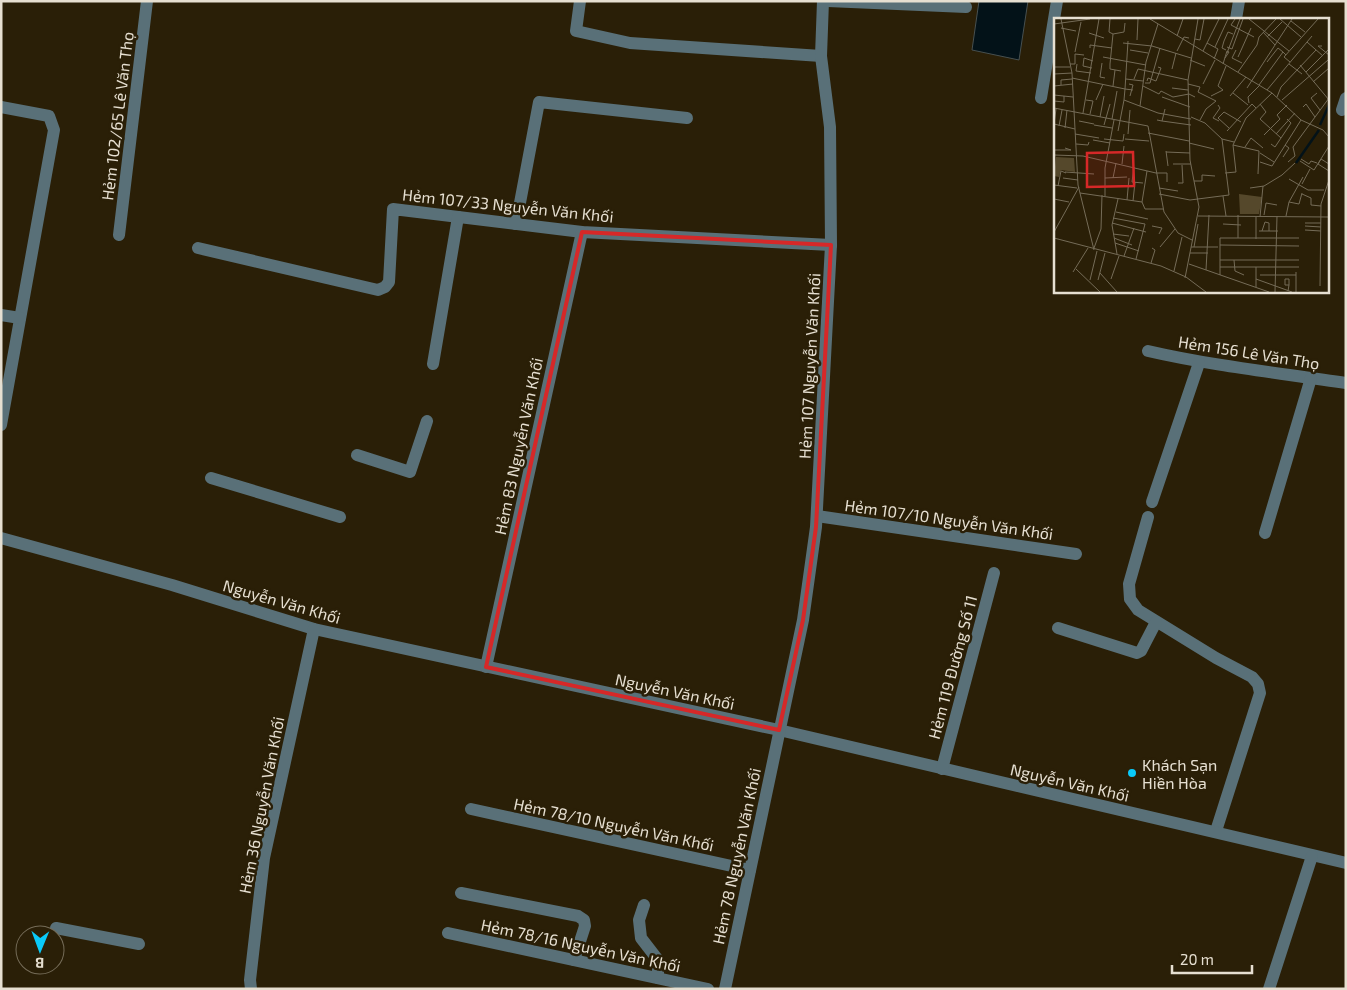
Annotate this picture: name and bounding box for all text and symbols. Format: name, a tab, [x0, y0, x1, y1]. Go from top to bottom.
inset map	[1054, 18, 1330, 292]
street label: Hẻm 102/65 Lê Văn Thọ	[97, 31, 137, 201]
street label: Hẻm 107/33 Nguyễn Văn Khối	[401, 184, 615, 226]
street label: Hẻm 107 Nguyễn Văn Khối	[795, 273, 823, 459]
street label: Hẻm 156 Lê Văn Thọ	[1177, 331, 1321, 373]
street label: Hẻm 83 Nguyễn Văn Khối	[490, 356, 546, 536]
street label: Hẻm 107/10 Nguyễn Văn Khối	[843, 495, 1055, 543]
street label: Nguyễn Văn Khối	[221, 575, 343, 627]
street label: Hẻm 119 Đường Số 11	[924, 593, 980, 741]
street label: Nguyễn Văn Khối	[614, 669, 736, 713]
street label: Hẻm 36 Nguyễn Văn Khối	[235, 715, 287, 895]
place label: Khách Sạn Hiền Hòa	[1142, 755, 1217, 792]
street label: Nguyễn Văn Khối	[1009, 759, 1131, 805]
street label: Hẻm 78 Nguyễn Văn Khối	[708, 766, 764, 946]
marker: Khách Sạn Hiền Hòa	[1126, 767, 1138, 779]
street label: Hẻm 78/10 Nguyễn Văn Khối	[512, 793, 716, 855]
street label: Hẻm 78/16 Nguyễn Văn Khối	[479, 915, 683, 975]
north arrow	[15, 925, 65, 975]
scale bar	[1172, 942, 1252, 974]
text: 20 m	[1180, 950, 1214, 968]
text: B	[35, 955, 44, 972]

